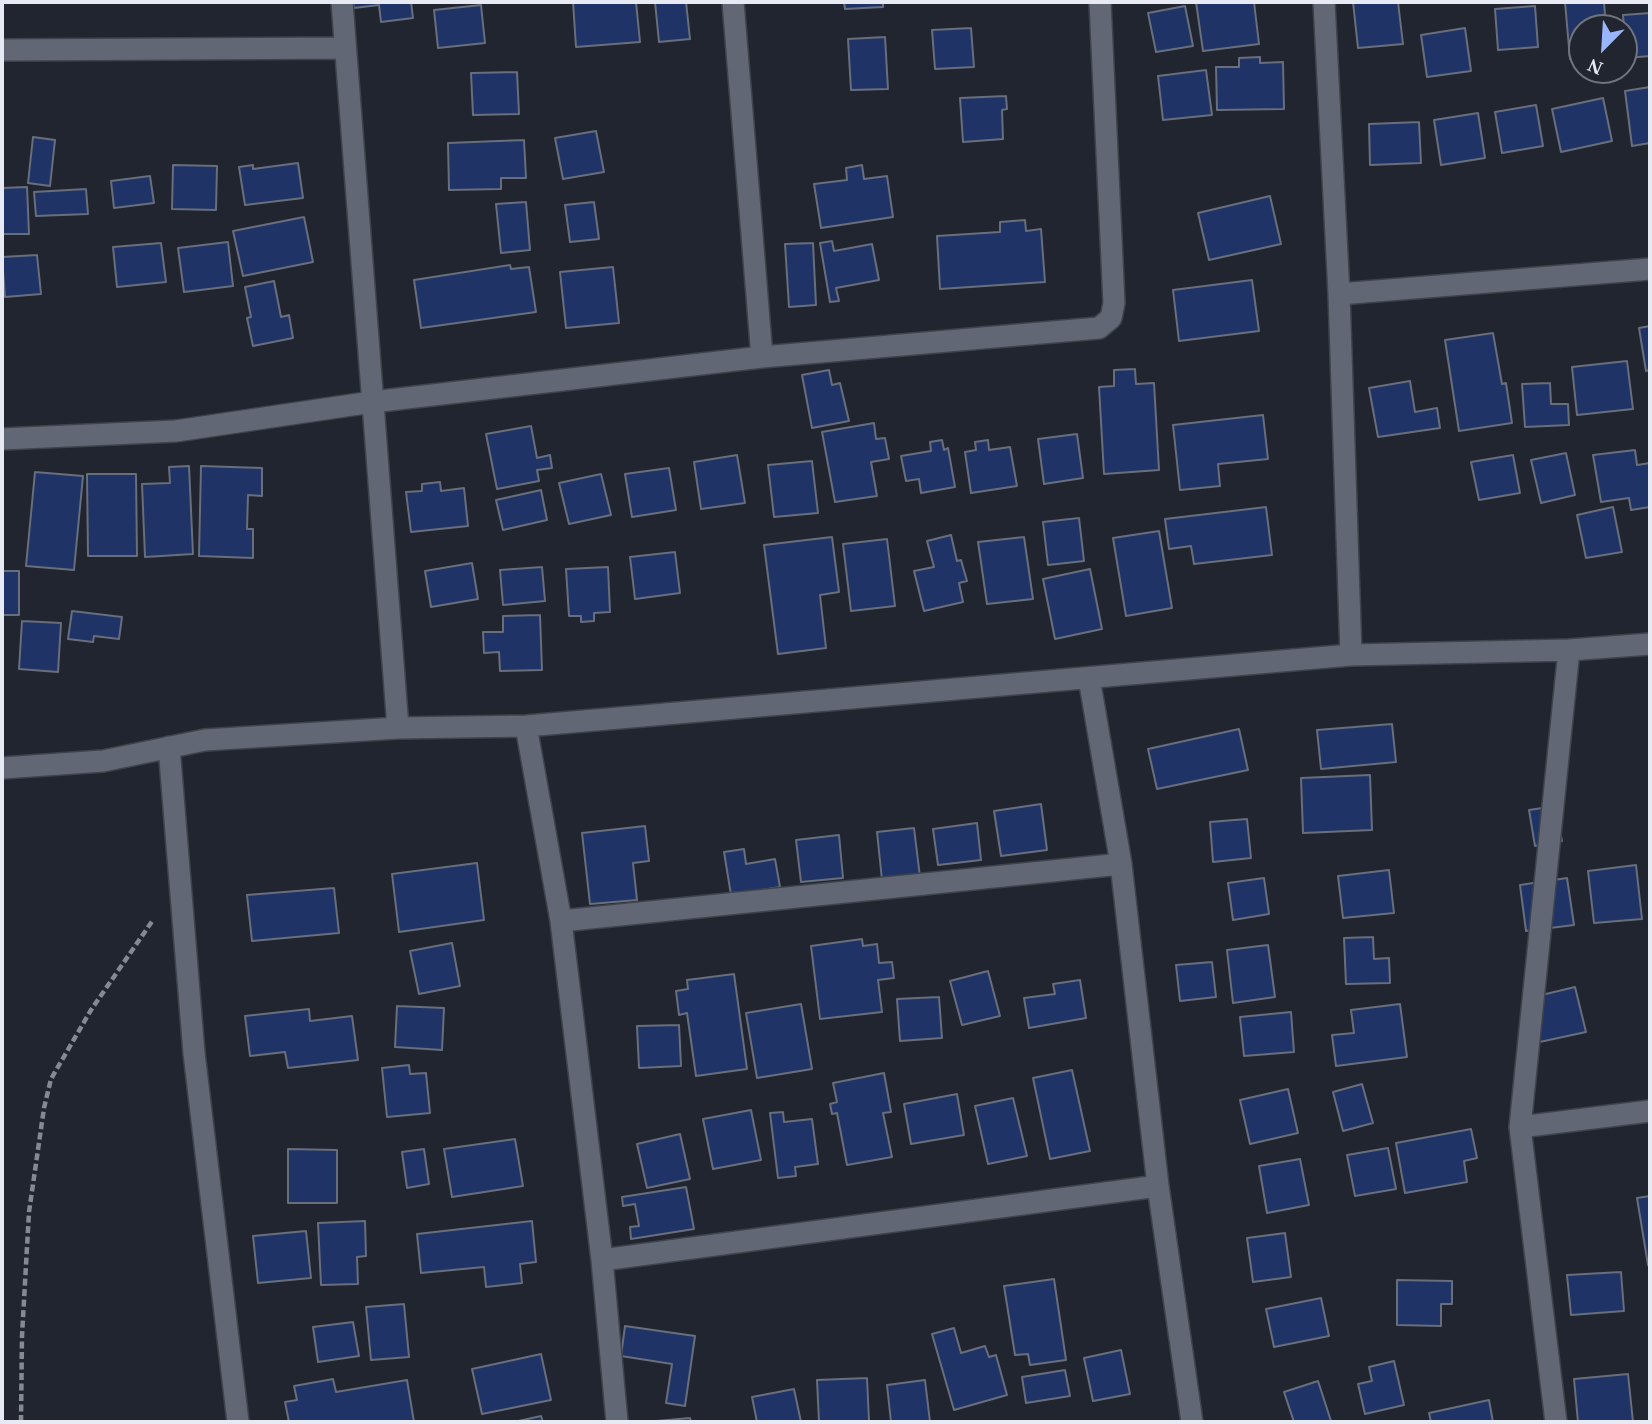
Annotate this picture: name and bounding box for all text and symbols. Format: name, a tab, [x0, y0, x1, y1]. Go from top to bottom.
north arrow	[1568, 14, 1638, 84]
text: N	[1585, 54, 1606, 79]

